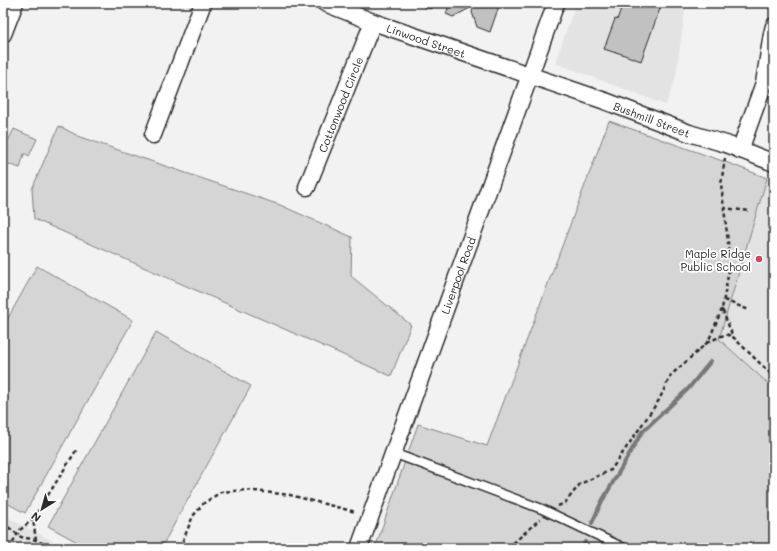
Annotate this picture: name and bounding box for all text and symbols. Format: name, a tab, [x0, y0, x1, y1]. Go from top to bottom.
street label: Linwood Street	[385, 20, 468, 61]
street label: Cottonwood Circle	[314, 54, 366, 154]
street label: Bushmill Street	[612, 98, 693, 140]
street label: Liverpool Road	[437, 235, 478, 316]
place label: Maple Ridge Public School	[680, 246, 751, 274]
marker: Maple Ridge Public School	[754, 254, 764, 264]
north arrow	[22, 489, 62, 529]
text: N	[28, 509, 44, 526]

